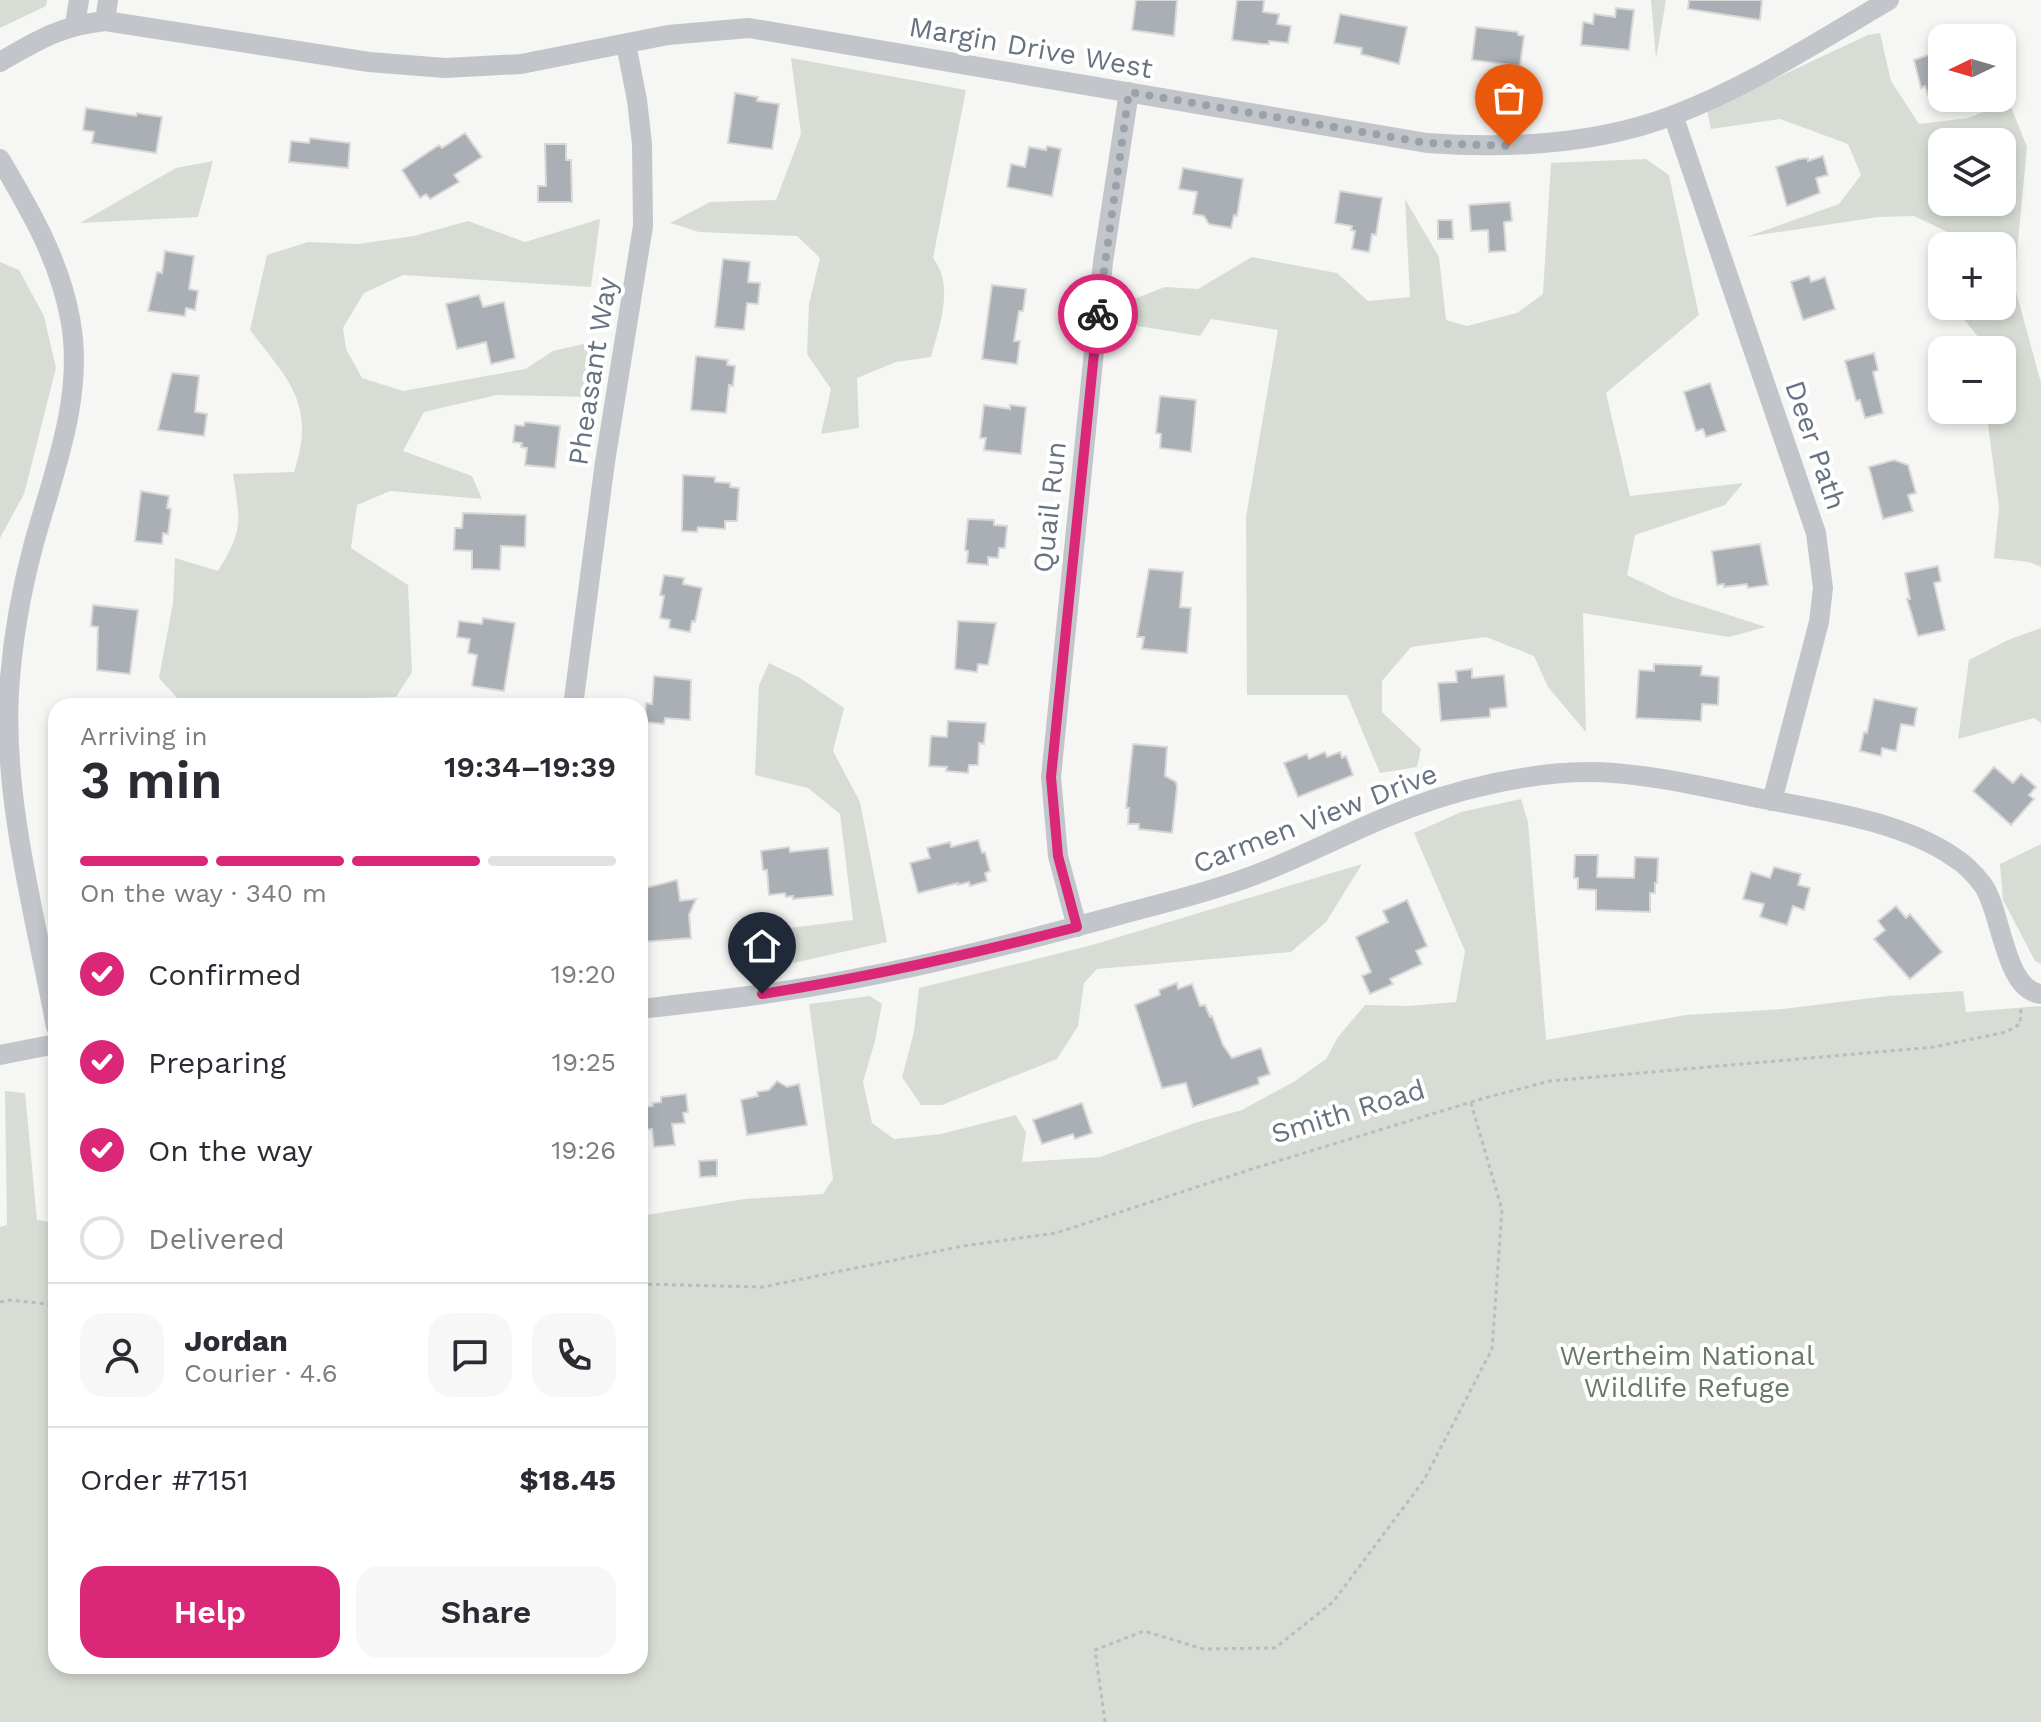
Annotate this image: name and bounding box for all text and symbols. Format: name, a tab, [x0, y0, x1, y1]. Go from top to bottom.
street label: Margin Drive West	[907, 10, 1155, 85]
north arrow	[1928, 24, 2016, 112]
map controls	[1928, 24, 2016, 424]
pin	[1475, 64, 1543, 146]
icon: bag	[1487, 76, 1531, 120]
button: layers	[1928, 128, 2016, 216]
button: +	[1928, 232, 2016, 320]
street label: Pheasant Way	[561, 274, 624, 468]
courier	[1058, 274, 1138, 354]
icon: bike	[1076, 292, 1120, 336]
button: −	[1928, 336, 2016, 424]
street label: Deer Path	[1778, 376, 1853, 514]
street label: Quail Run	[1026, 440, 1073, 574]
text: Arriving in	[80, 721, 208, 751]
text: 19:34–19:39	[444, 749, 616, 784]
text: 3 min	[80, 750, 223, 811]
street label: Carmen View Drive	[1189, 757, 1442, 880]
text: On the way · 340 m	[80, 878, 327, 908]
pin	[728, 912, 796, 994]
icon: home	[740, 924, 784, 968]
icon: check	[80, 952, 124, 996]
text: Confirmed	[148, 957, 302, 992]
text: 19:20	[551, 959, 616, 989]
icon: check	[80, 1040, 124, 1084]
text: Preparing	[148, 1045, 286, 1080]
text: 19:25	[552, 1047, 616, 1077]
street label: Smith Road	[1267, 1072, 1429, 1150]
icon: check	[80, 1128, 124, 1172]
text: On the way	[148, 1133, 313, 1168]
text: 19:26	[551, 1135, 616, 1165]
text: Delivered	[148, 1221, 285, 1256]
button: person	[80, 1313, 164, 1397]
button: chat	[428, 1313, 512, 1397]
button: phone	[532, 1313, 616, 1397]
text: Jordan	[184, 1323, 288, 1358]
park label: Wertheim National Wildlife Refuge	[1560, 1339, 1815, 1404]
text: Courier · 4.6	[184, 1358, 338, 1388]
text: Order #7151	[80, 1462, 249, 1497]
text: $18.45	[520, 1462, 616, 1497]
button: Help	[80, 1566, 340, 1658]
button: Share	[356, 1566, 616, 1658]

